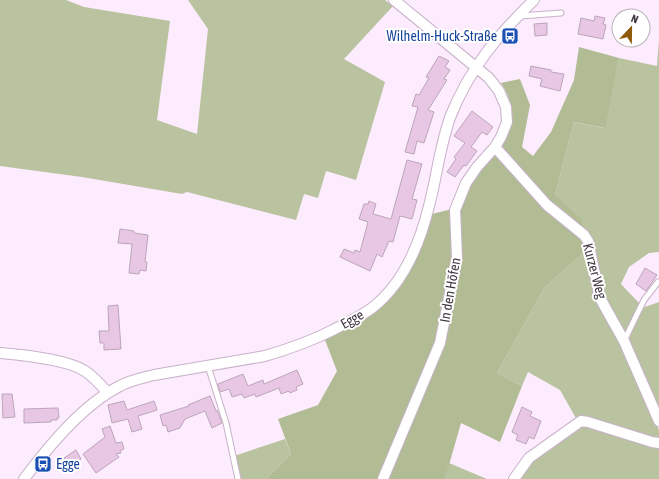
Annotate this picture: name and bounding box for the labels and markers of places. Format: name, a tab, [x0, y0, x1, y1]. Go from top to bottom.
bus stop icon: Wilhelm-Huck-Straße	[500, 26, 520, 46]
place label: Wilhelm-Huck-Straße	[387, 28, 497, 44]
bus stop icon: Egge	[33, 454, 53, 474]
place label: Egge	[56, 456, 80, 472]

